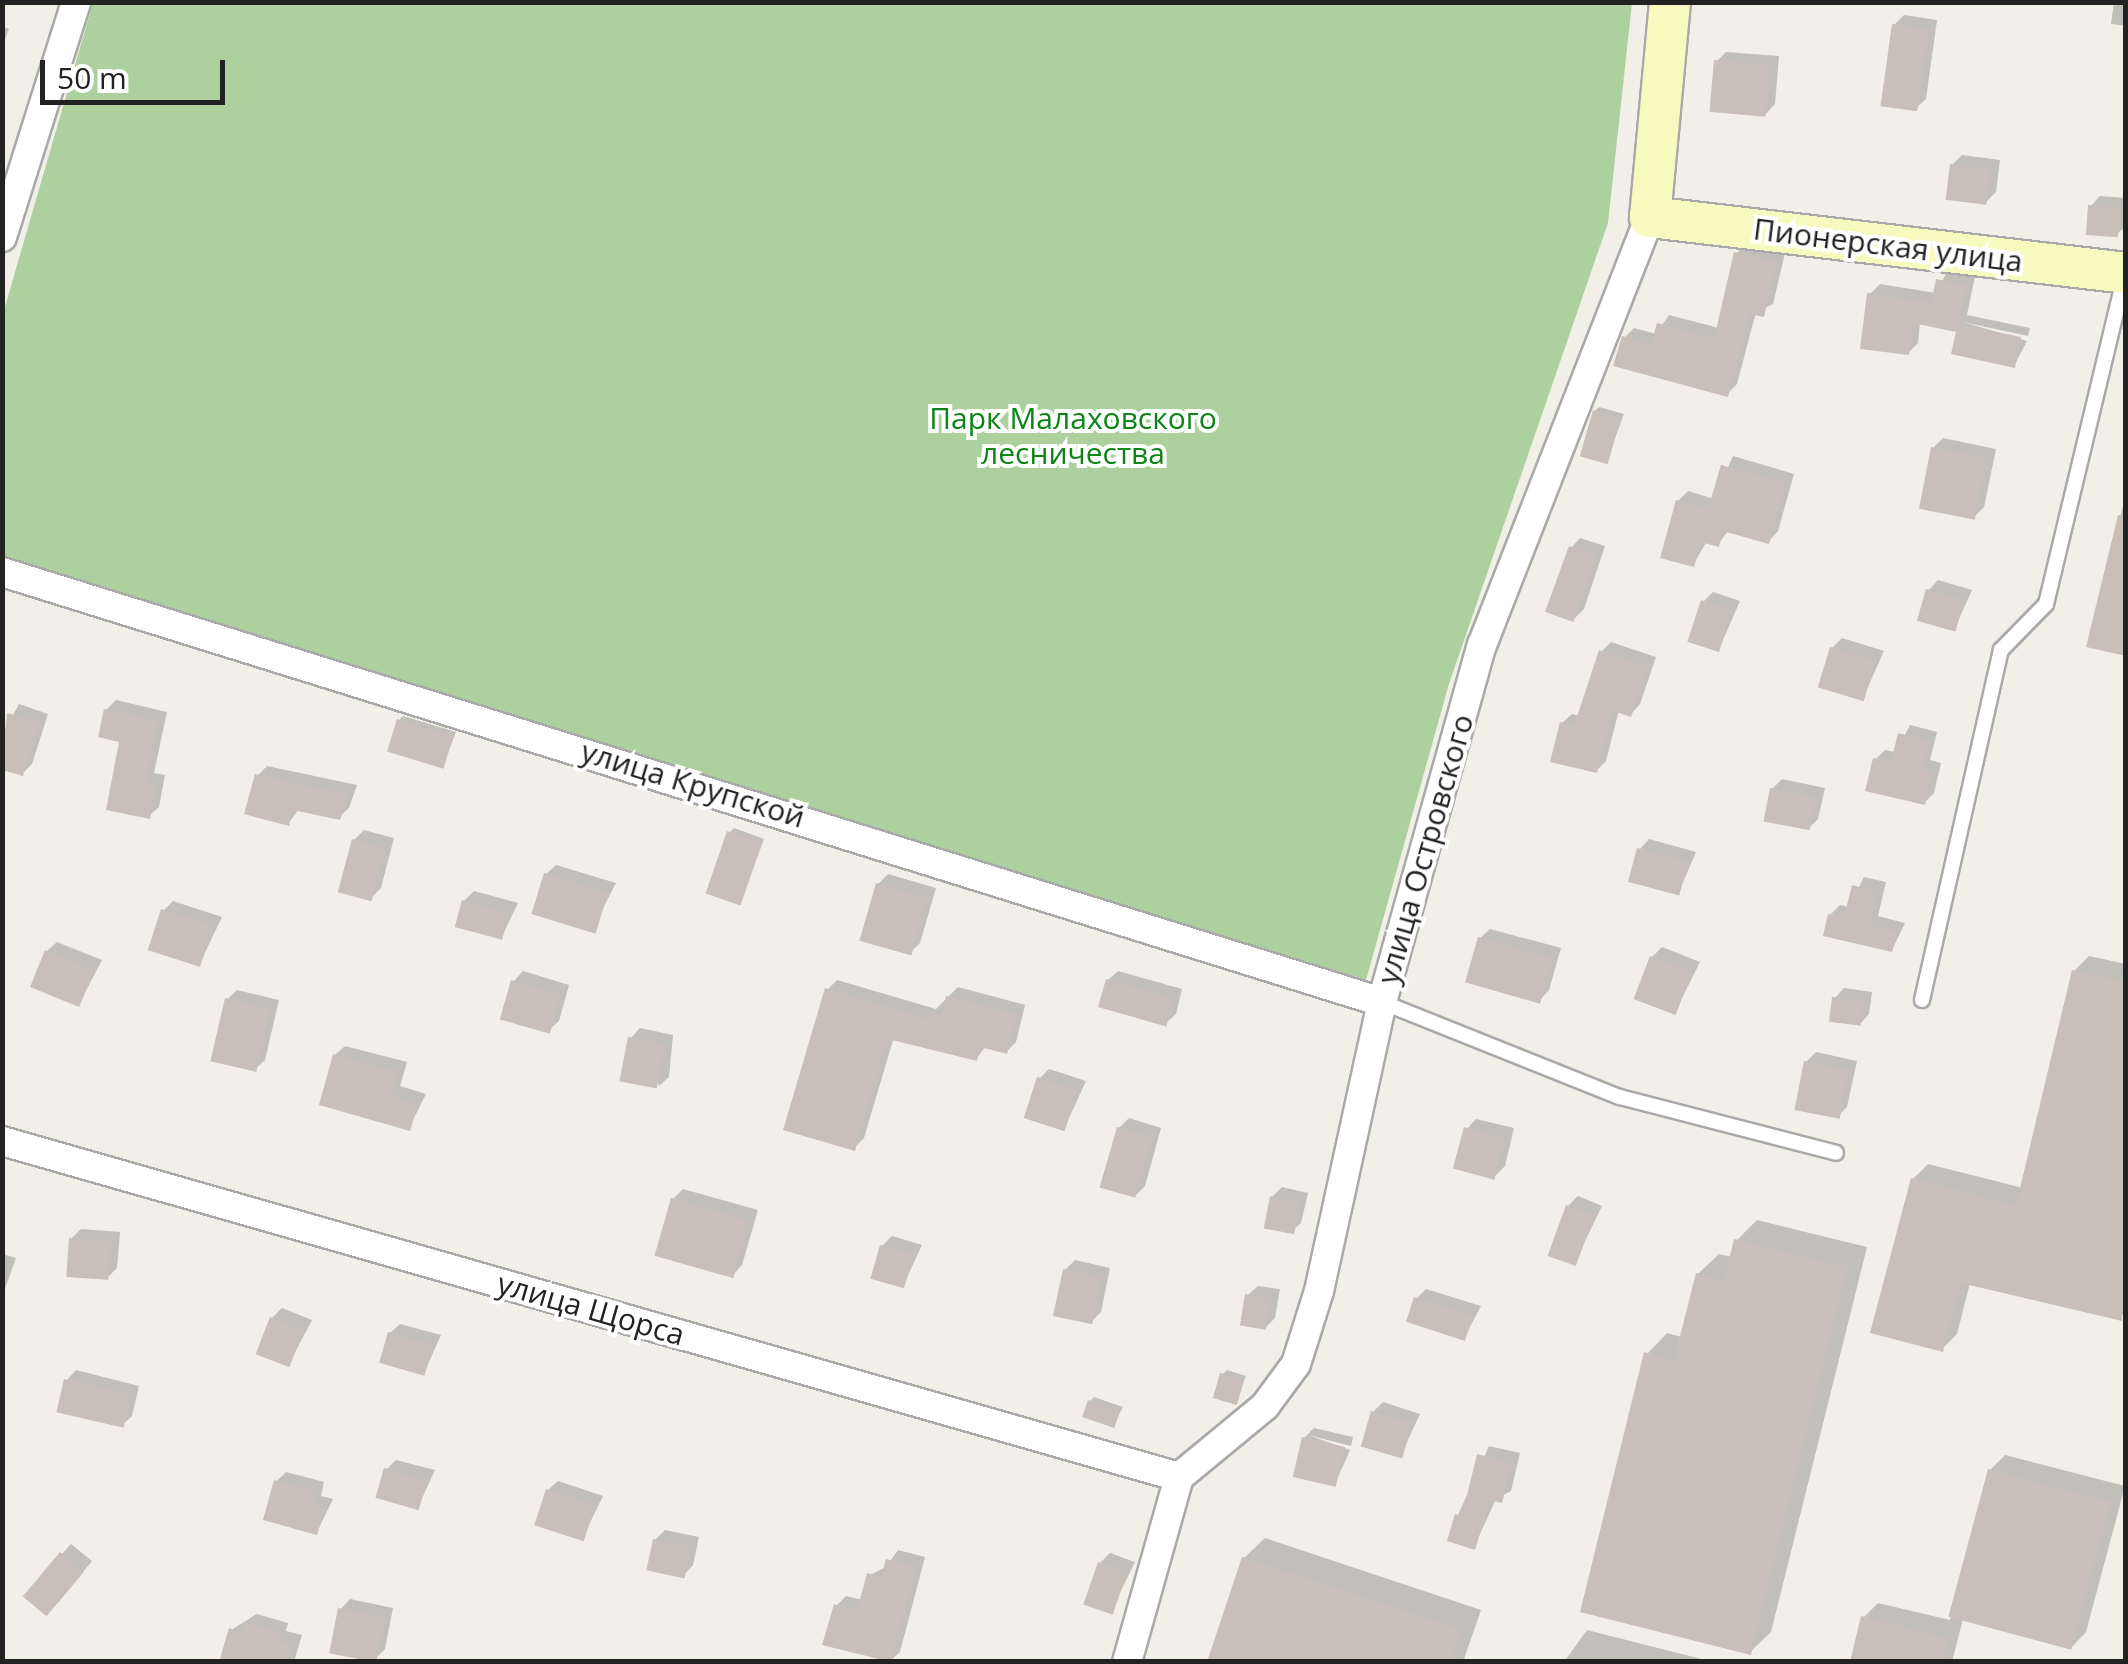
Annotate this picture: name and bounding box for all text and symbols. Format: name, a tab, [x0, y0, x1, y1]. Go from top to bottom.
scale bar	[45, 40, 230, 102]
text: 50 m	[57, 57, 127, 98]
street label: Пионерская улица	[1751, 211, 2025, 279]
park label: Парк Малаховского лесничества	[929, 400, 1217, 470]
street label: улица Островского	[1369, 710, 1481, 988]
street label: улица Крупской	[577, 733, 809, 835]
street label: улица Щорса	[493, 1265, 689, 1353]

